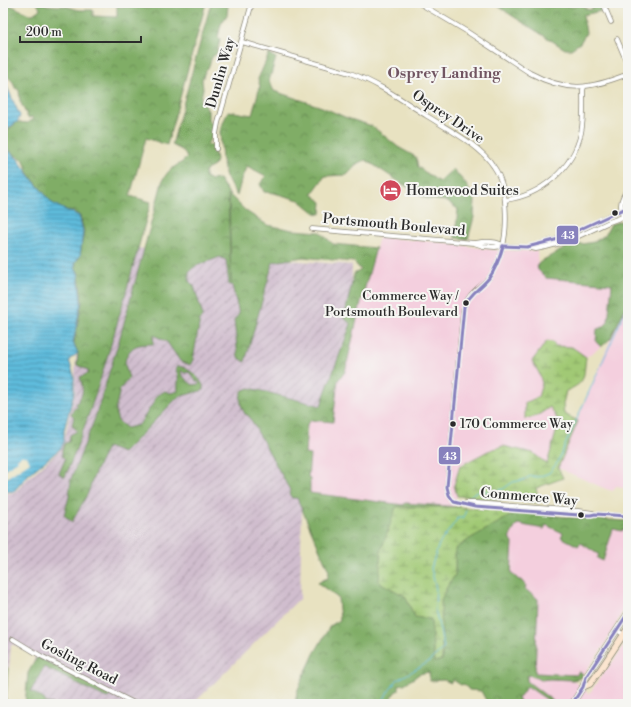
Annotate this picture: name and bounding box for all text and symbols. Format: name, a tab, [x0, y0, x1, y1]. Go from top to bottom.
scale bar	[20, 18, 141, 44]
text: 200 m	[26, 25, 62, 40]
street label: Dunlin Way	[202, 35, 240, 110]
district label: Osprey Landing	[387, 64, 501, 83]
street label: Osprey Drive	[408, 86, 488, 148]
hotel icon: Homewood Suites	[378, 178, 404, 204]
place label: Homewood Suites	[406, 182, 519, 200]
unlabelled marker	[610, 208, 620, 218]
street label: Portsmouth Boulevard	[322, 210, 466, 240]
line badge: 43	[556, 225, 579, 245]
text: 43	[561, 229, 575, 243]
place label: Commerce Way / Portsmouth Boulevard	[325, 288, 460, 320]
marker: Commerce Way / Portsmouth Boulevard	[461, 298, 471, 308]
place label: 170 Commerce Way	[460, 416, 574, 432]
marker: 170 Commerce Way	[448, 419, 458, 429]
line badge: 43	[438, 446, 461, 465]
text: 43	[443, 450, 457, 464]
street label: Commerce Way	[480, 484, 579, 510]
unlabelled marker	[576, 510, 586, 520]
street label: Gosling Road	[37, 635, 121, 689]

